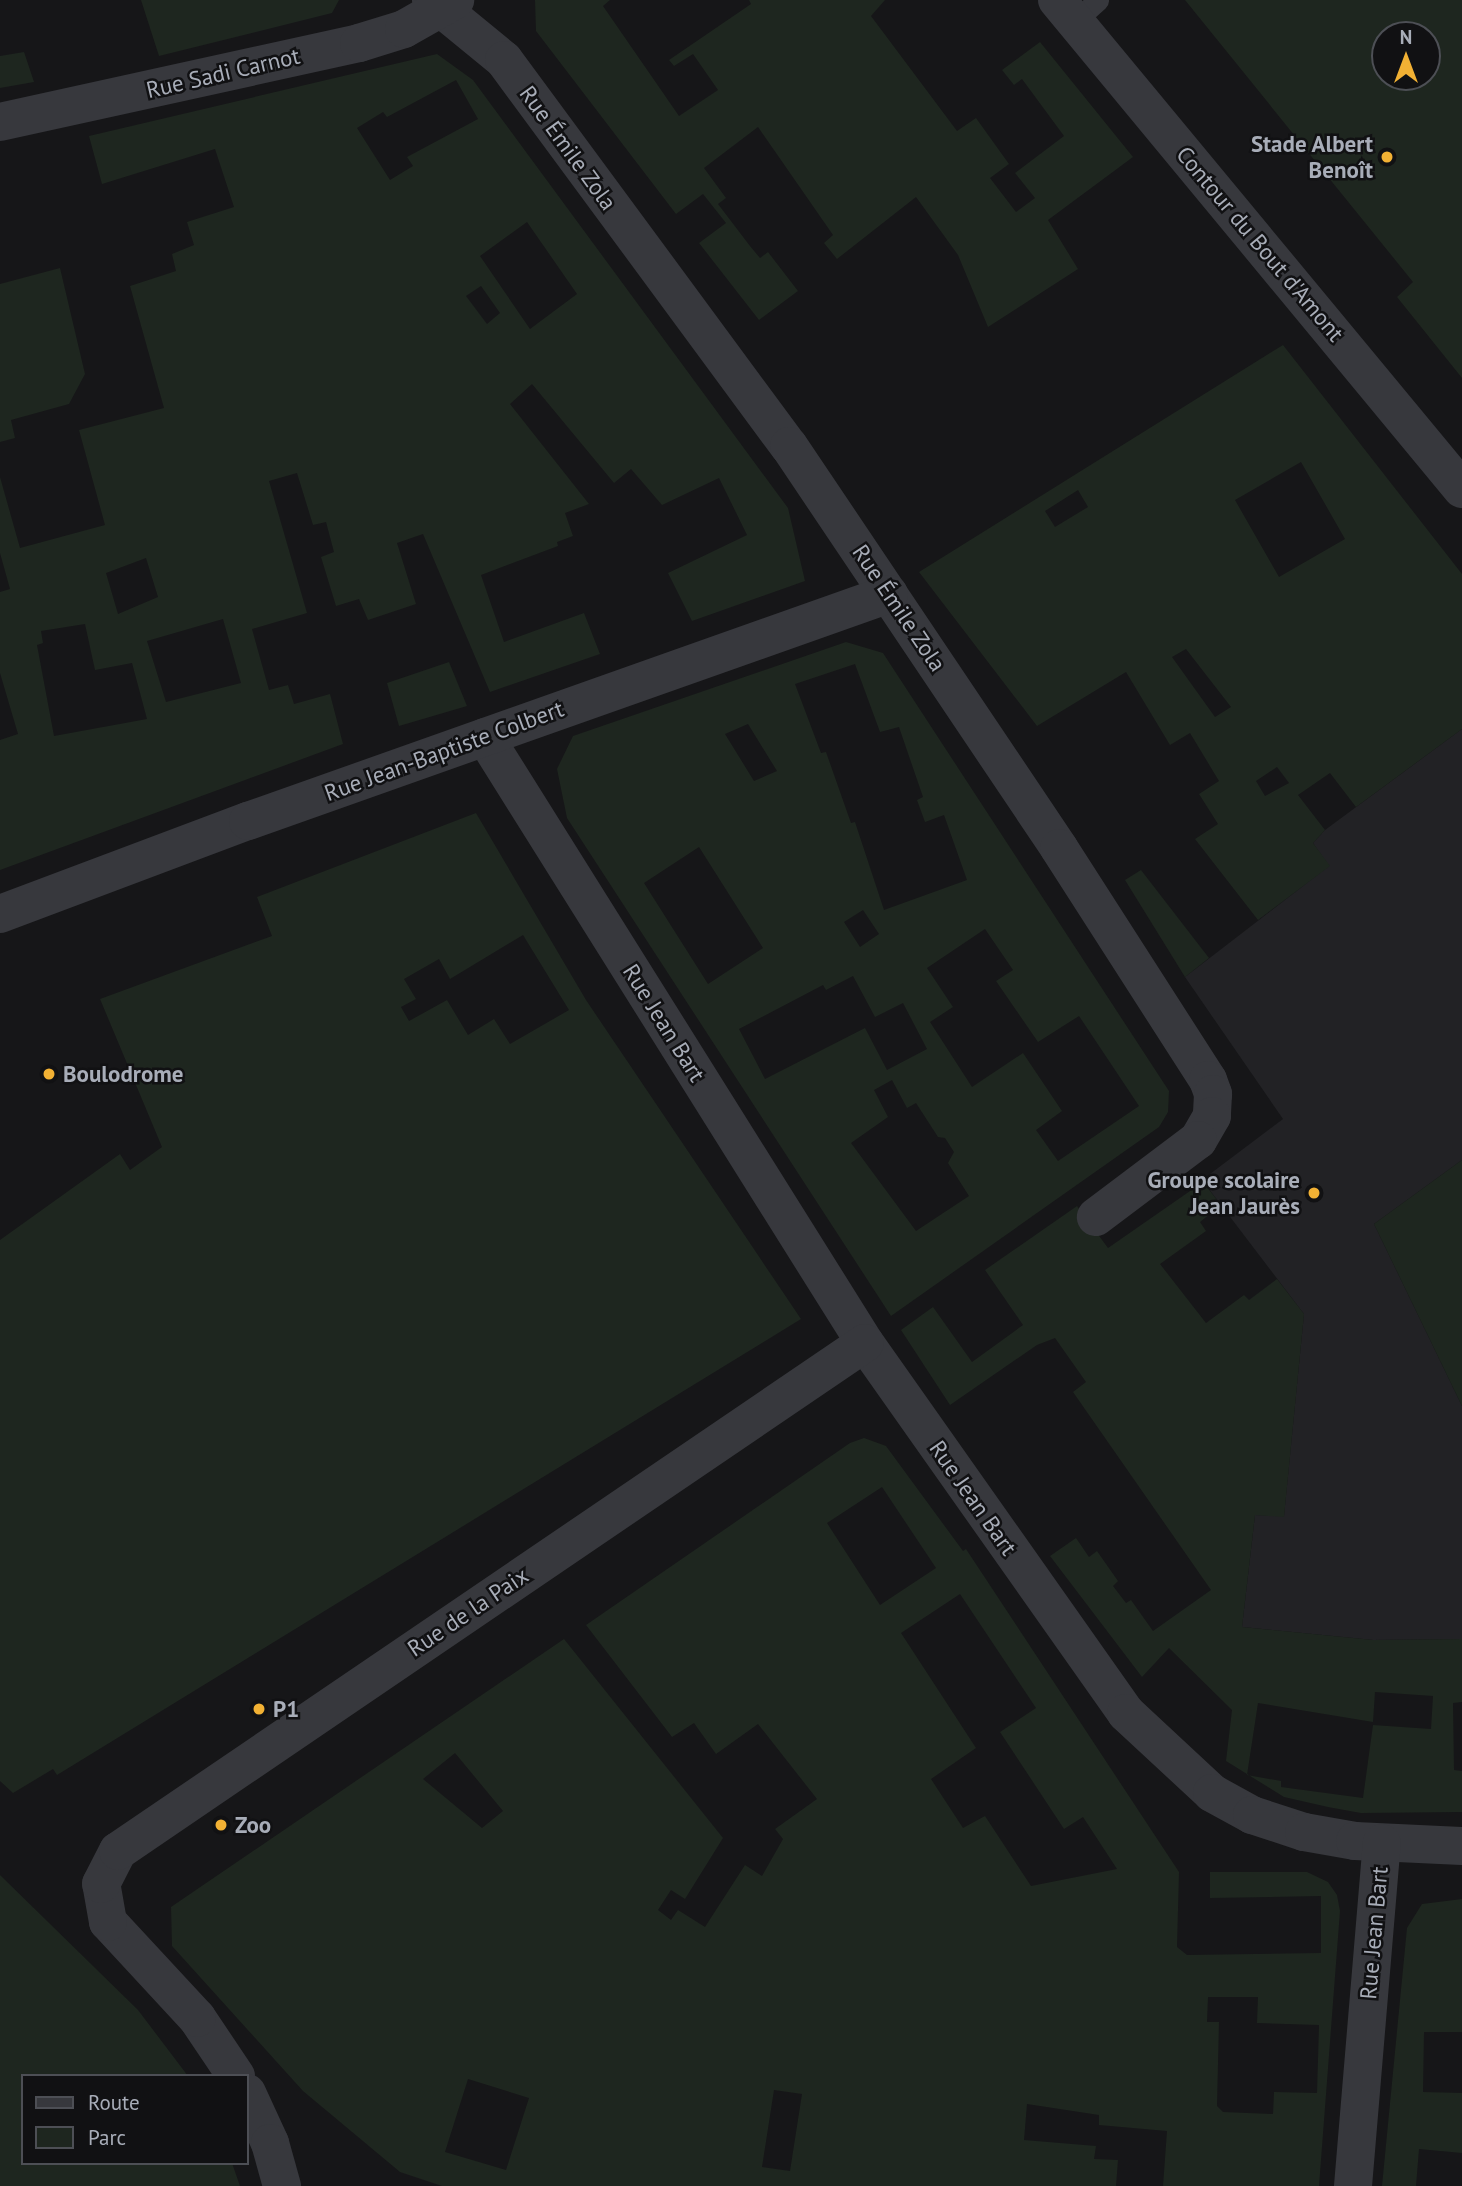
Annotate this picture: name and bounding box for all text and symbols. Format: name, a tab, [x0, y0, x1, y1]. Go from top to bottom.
north arrow	[1371, 21, 1441, 91]
text: N	[1400, 25, 1412, 49]
street label: Rue Sadi Carnot	[144, 42, 302, 104]
street label: Rue Émile Zola	[514, 80, 622, 216]
place label: Stade Albert Benoît	[1250, 130, 1373, 184]
street label: Contour du Bout d'Amont	[1170, 141, 1350, 347]
marker: Stade Albert Benoît	[1379, 149, 1395, 165]
street label: Rue Émile Zola	[846, 539, 952, 677]
street label: Rue Jean-Baptiste Colbert	[321, 695, 567, 807]
street label: Rue Jean Bart	[617, 959, 711, 1087]
place label: Boulodrome	[63, 1060, 183, 1088]
marker: Boulodrome	[41, 1066, 57, 1082]
place label: Groupe scolaire Jean Jaurès	[1148, 1166, 1300, 1220]
marker: Groupe scolaire Jean Jaurès	[1306, 1185, 1322, 1201]
street label: Rue Jean Bart	[923, 1435, 1023, 1561]
street label: Rue de la Paix	[402, 1562, 534, 1662]
place label: P1	[273, 1695, 299, 1723]
marker: P1	[251, 1701, 267, 1717]
place label: Zoo	[235, 1811, 271, 1839]
marker: Zoo	[213, 1817, 229, 1833]
street label: Rue Jean Bart	[1354, 1865, 1394, 2001]
legend	[21, 2074, 248, 2165]
text: Route	[88, 2089, 140, 2116]
text: Parc	[88, 2124, 126, 2151]

